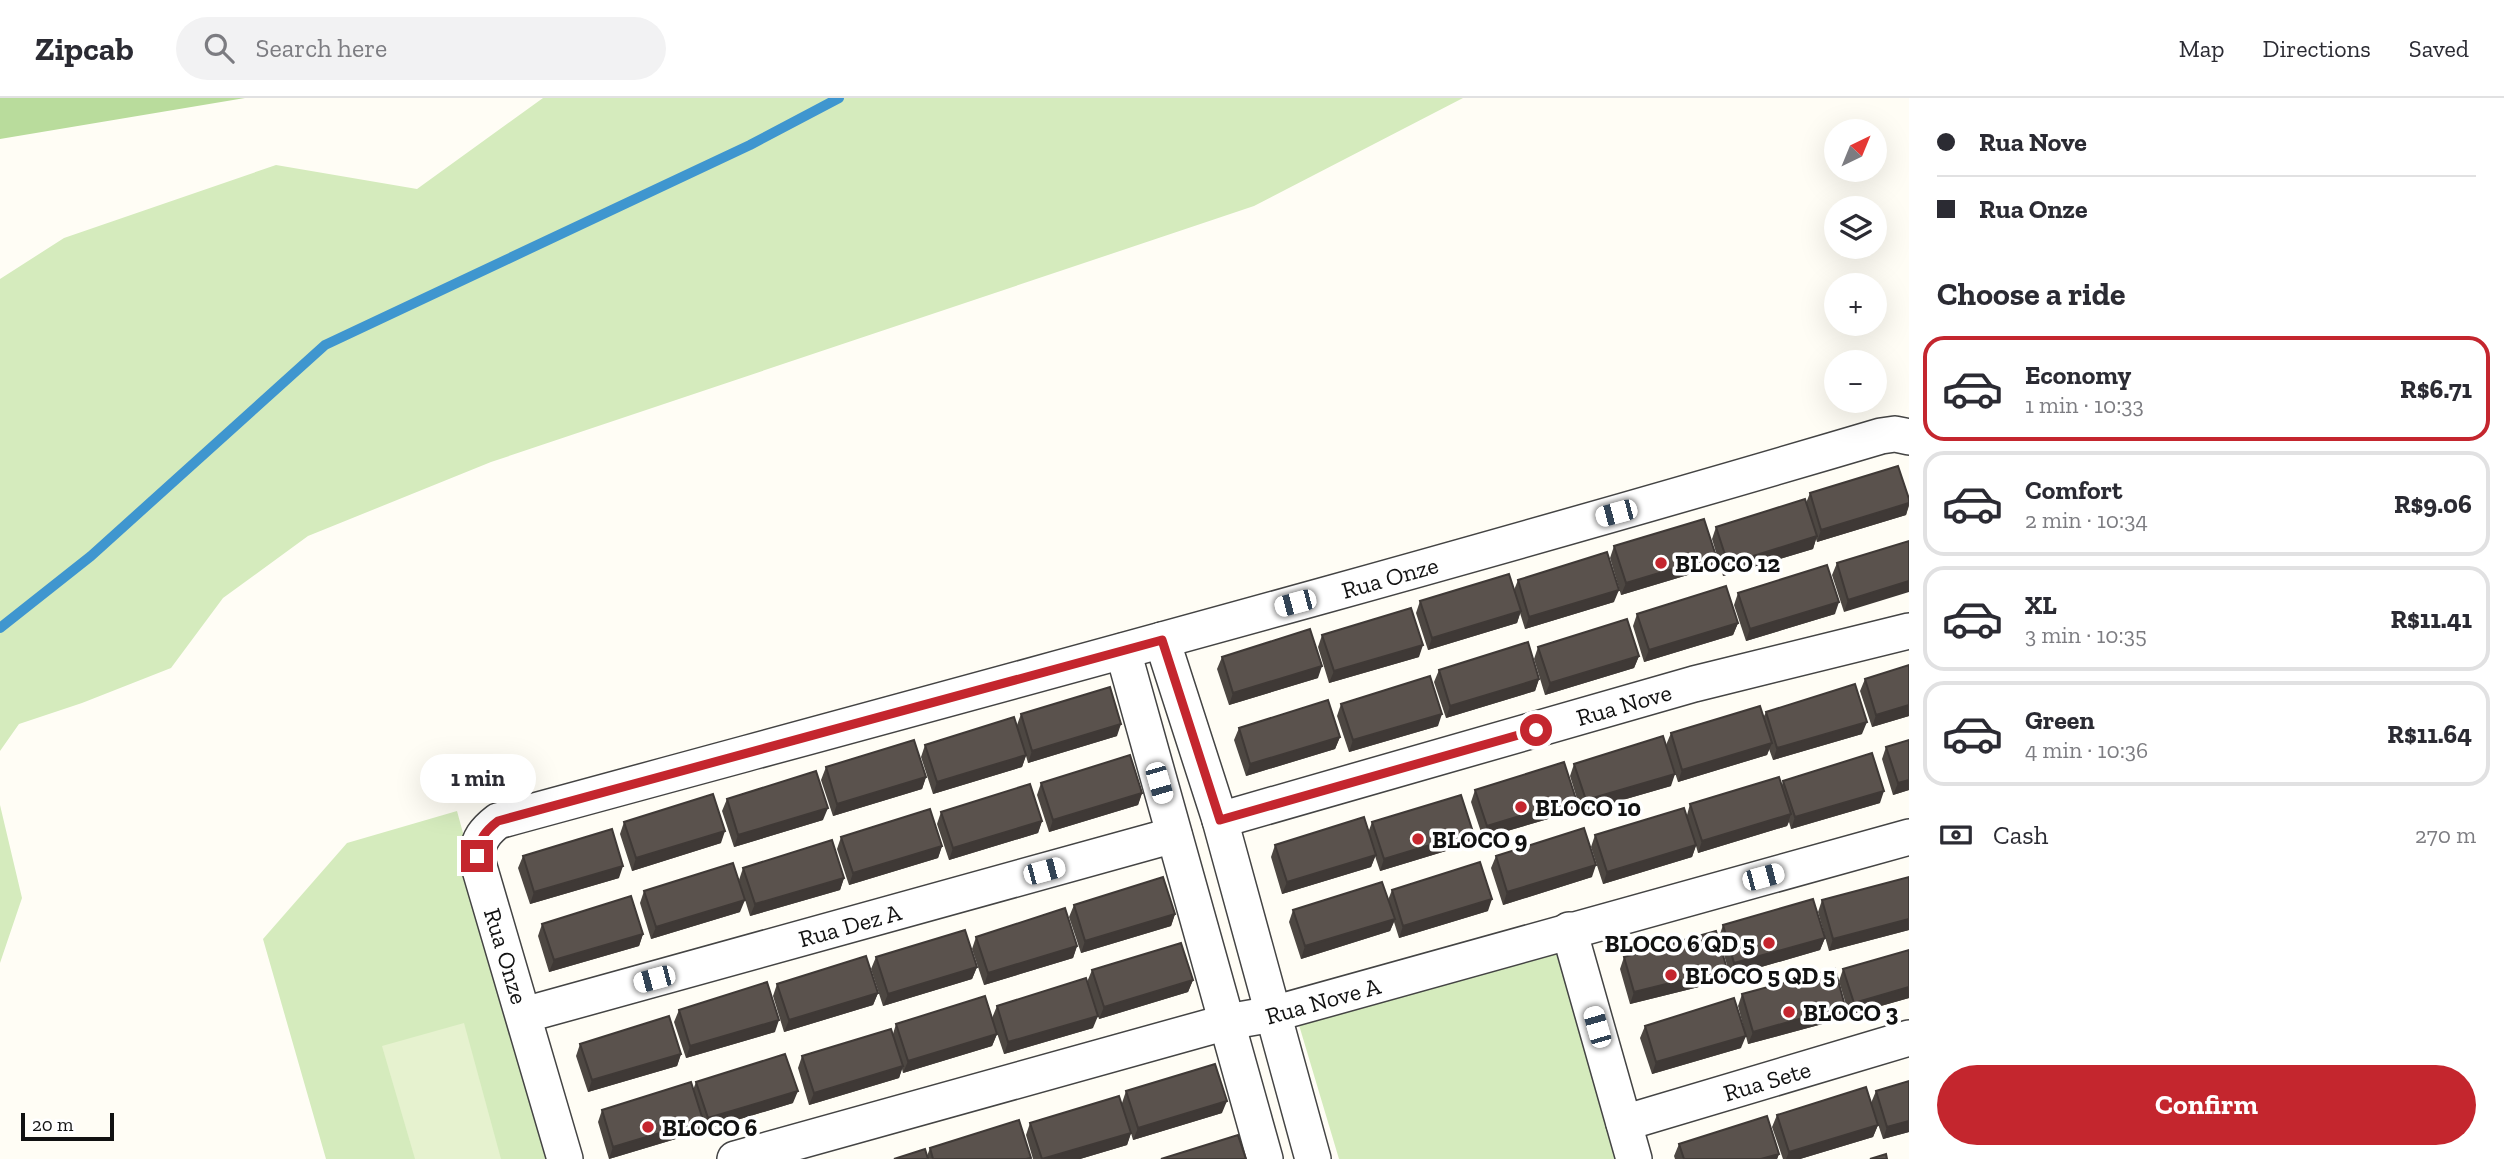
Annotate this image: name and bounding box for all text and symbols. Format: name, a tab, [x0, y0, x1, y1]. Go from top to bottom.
search box	[176, 17, 666, 80]
text: Zipcab	[35, 29, 134, 68]
icon: search	[200, 29, 238, 67]
text: Search here	[256, 32, 387, 64]
text: Map	[2179, 34, 2225, 63]
text: Directions	[2263, 34, 2371, 63]
text: Saved	[2409, 34, 2469, 63]
north arrow	[1824, 119, 1886, 182]
map controls	[1824, 119, 1887, 413]
text: Rua Nove	[1979, 126, 2087, 158]
text: Rua Onze	[1979, 193, 2088, 225]
button: layers	[1824, 196, 1887, 259]
button: +	[1824, 273, 1887, 336]
text: Choose a ride	[1937, 275, 2125, 313]
button: −	[1824, 350, 1887, 413]
icon: car	[1941, 357, 2004, 420]
text: Economy	[2025, 359, 2131, 391]
text: R$6.71	[2400, 373, 2472, 405]
text: 1 min · 10:33	[2025, 391, 2144, 419]
icon: car	[1941, 472, 2004, 535]
text: Comfort	[2025, 474, 2122, 506]
text: R$9.06	[2394, 488, 2472, 520]
car	[1593, 497, 1640, 529]
text: 2 min · 10:34	[2025, 506, 2148, 534]
place label: BLOCO 12	[1675, 549, 1780, 578]
street label: Rua Onze	[1338, 550, 1441, 604]
marker: BLOCO 12	[1653, 555, 1669, 571]
car	[1272, 587, 1319, 619]
icon: car	[1941, 587, 2004, 650]
text: XL	[2025, 589, 2057, 621]
text: R$11.41	[2390, 603, 2472, 635]
text: 3 min · 10:35	[2025, 621, 2147, 649]
street label: Rua Nove	[1573, 677, 1675, 732]
icon: car	[1941, 702, 2004, 765]
text: Green	[2025, 704, 2095, 736]
route start	[1520, 714, 1552, 746]
text: R$11.64	[2387, 718, 2472, 750]
text: 4 min · 10:36	[2025, 736, 2148, 764]
callout: 1 min	[419, 754, 535, 804]
car	[1144, 760, 1175, 806]
text: 1 min	[451, 764, 505, 792]
place label: BLOCO 10	[1535, 793, 1641, 822]
marker: BLOCO 10	[1513, 799, 1529, 815]
icon: cash	[1937, 816, 1975, 854]
text: Cash	[1993, 819, 2048, 851]
text: 270 m	[2415, 821, 2476, 849]
place label: BLOCO 9	[1432, 825, 1527, 854]
marker: BLOCO 9	[1410, 831, 1426, 847]
route end	[461, 840, 493, 872]
car	[1021, 855, 1068, 887]
car	[1740, 861, 1787, 893]
street label: Rua Dez A	[795, 897, 905, 953]
street label: Rua Onze	[478, 904, 534, 1008]
place label: BLOCO 6 QD 5	[1604, 929, 1755, 958]
marker: BLOCO 6 QD 5	[1761, 935, 1777, 951]
place label: BLOCO 5 QD 5	[1685, 961, 1835, 990]
car	[631, 963, 678, 995]
marker: BLOCO 5 QD 5	[1663, 967, 1679, 983]
street label: Rua Nove A	[1262, 970, 1384, 1030]
place label: BLOCO 3	[1803, 998, 1898, 1027]
car	[1582, 1004, 1613, 1050]
marker: BLOCO 3	[1781, 1004, 1797, 1020]
street label: Rua Sete	[1720, 1054, 1814, 1107]
button: Confirm	[1937, 1065, 2476, 1145]
scale bar	[21, 1110, 114, 1142]
text: 20 m	[32, 1113, 73, 1136]
place label: BLOCO 6	[662, 1113, 757, 1142]
marker: BLOCO 6	[640, 1119, 656, 1135]

